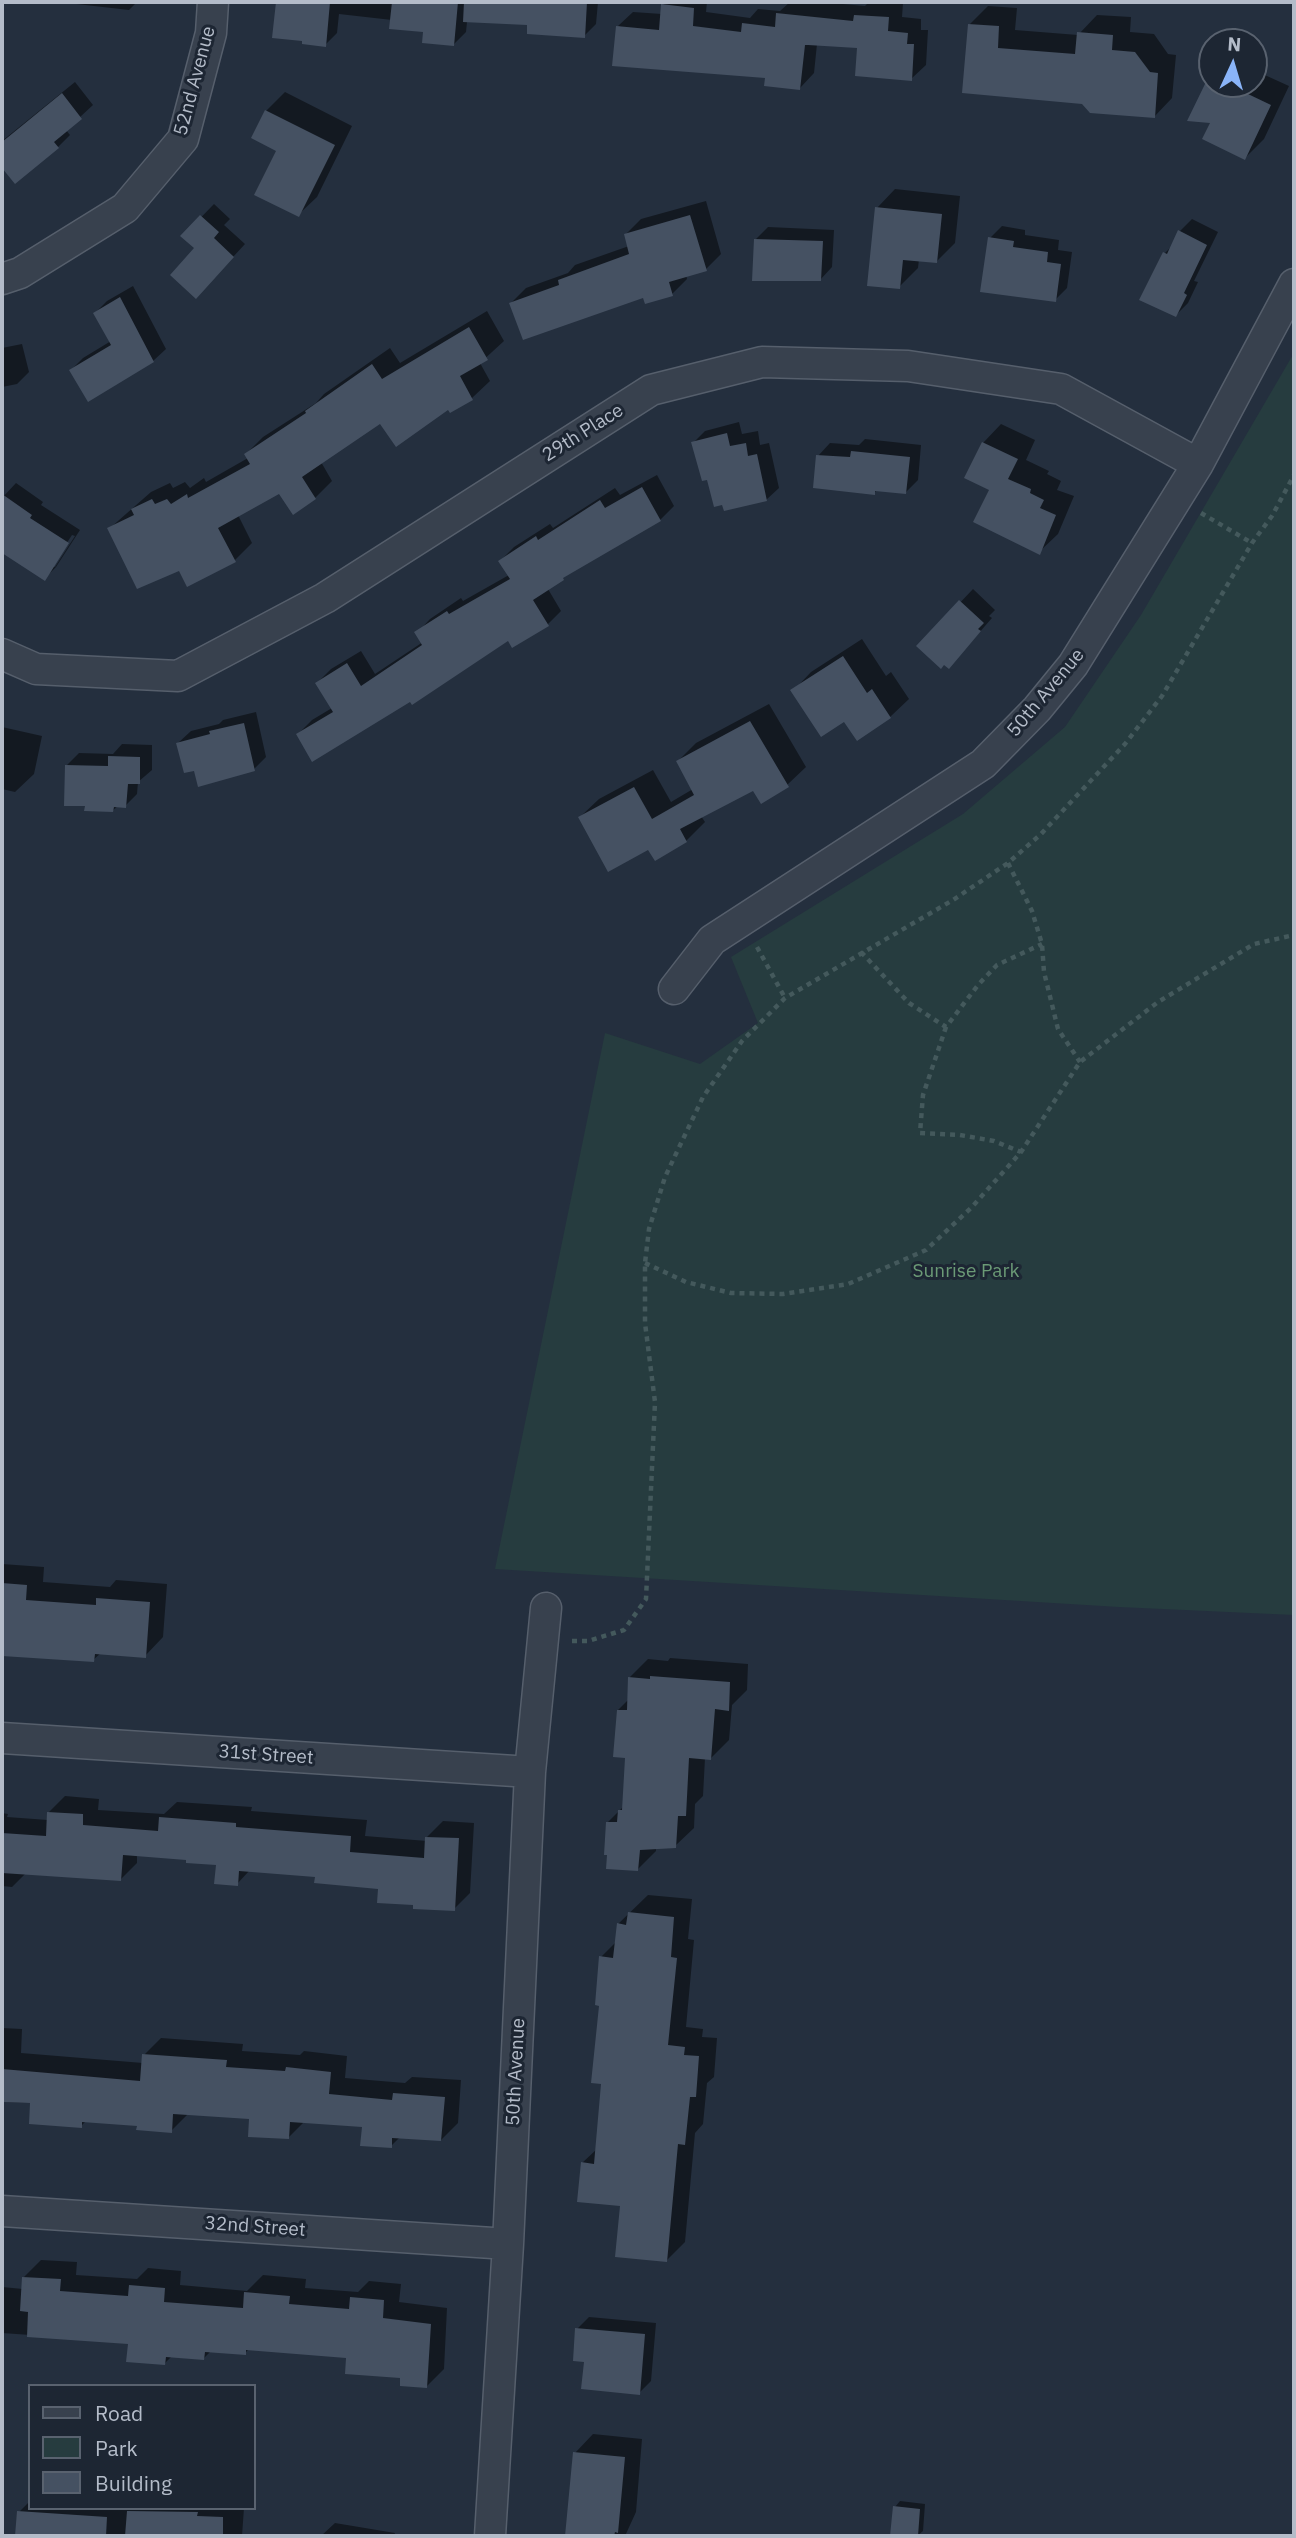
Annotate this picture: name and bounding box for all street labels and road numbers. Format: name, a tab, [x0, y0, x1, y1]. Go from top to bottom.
street label: 52nd Avenue	[169, 24, 221, 138]
street label: 29th Place	[538, 399, 628, 467]
street label: 50th Avenue	[1002, 644, 1090, 742]
street label: 31st Street	[218, 1740, 314, 1770]
street label: 50th Avenue	[502, 2017, 530, 2127]
street label: 32nd Street	[204, 2212, 306, 2242]

